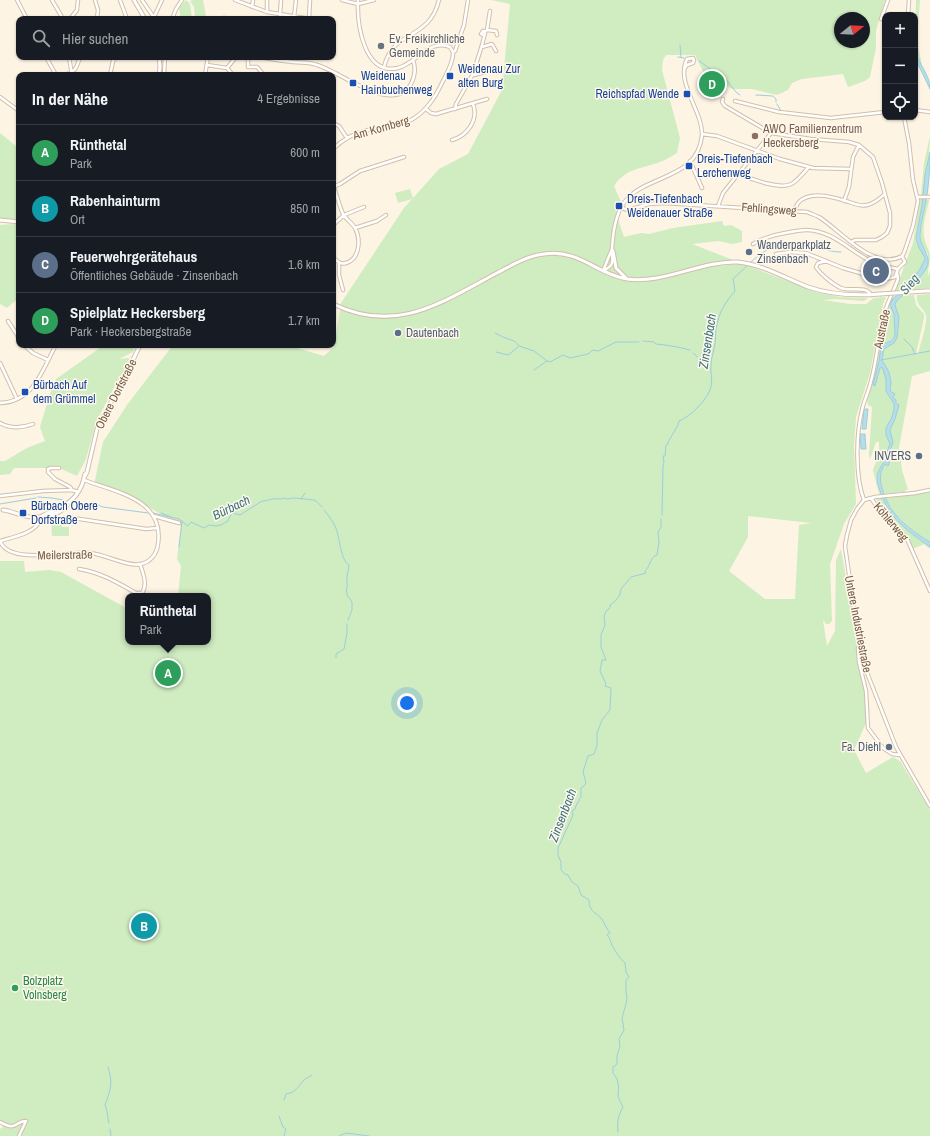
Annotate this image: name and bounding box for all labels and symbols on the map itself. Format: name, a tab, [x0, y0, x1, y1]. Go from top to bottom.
north arrow	[834, 12, 870, 48]
place label: Ev. Freikirchliche Gemeinde	[389, 31, 465, 61]
marker: Ev. Freikirchliche Gemeinde	[376, 41, 386, 51]
place label: Weidenau Zur alten Burg	[458, 61, 521, 91]
place label: Weidenau Hainbuchenweg	[361, 68, 433, 98]
pin: D	[699, 69, 725, 99]
marker: Weidenau Zur alten Burg	[445, 71, 455, 81]
marker: Weidenau Hainbuchenweg	[348, 78, 358, 88]
place label: Reichspfad Wende	[595, 86, 679, 102]
marker: Reichspfad Wende	[682, 89, 692, 99]
street label: Am Kornberg	[350, 112, 412, 144]
place label: AWO Familienzentrum Heckersberg	[762, 121, 862, 151]
marker: AWO Familienzentrum Heckersberg	[750, 131, 760, 141]
place label: Dreis-Tiefenbach Lerchenweg	[697, 151, 773, 181]
marker: Dreis-Tiefenbach Lerchenweg	[684, 161, 694, 171]
place label: Dreis-Tiefenbach Weidenauer Straße	[627, 191, 713, 221]
street label: Fehlingsweg	[741, 199, 798, 219]
marker: Dreis-Tiefenbach Weidenauer Straße	[614, 201, 624, 211]
place label: Wanderparkplatz Zinsenbach	[757, 237, 831, 267]
marker: Wanderparkplatz Zinsenbach	[744, 247, 754, 257]
pin: C	[863, 256, 889, 286]
water label: Sieg	[896, 270, 923, 298]
street label: Austraße	[870, 308, 894, 351]
water label: Zinsenbach	[695, 312, 720, 371]
place label: Dautenbach	[406, 325, 459, 341]
marker: Dautenbach	[393, 328, 403, 338]
street label: Obere Dorfstraße	[91, 356, 141, 432]
place label: Bürbach Auf dem Grümmel	[33, 377, 95, 407]
marker: Bürbach Auf dem Grümmel	[20, 387, 30, 397]
place label: INVERS	[874, 448, 911, 464]
marker: INVERS	[914, 451, 924, 461]
water label: Bürbach	[210, 491, 253, 524]
place label: Bürbach Obere Dorfstraße	[31, 498, 98, 528]
street label: Köhlerweg	[870, 499, 912, 545]
marker: Bürbach Obere Dorfstraße	[18, 508, 28, 518]
street label: Meilerstraße	[37, 547, 93, 563]
street label: Untere Industriestraße	[841, 574, 875, 674]
pin: A	[155, 658, 181, 688]
your location	[397, 693, 417, 713]
place label: Fa. Diehl	[842, 739, 881, 755]
marker: Fa. Diehl	[884, 742, 894, 752]
water label: Zinsenbach	[544, 786, 580, 845]
pin: B	[131, 911, 157, 941]
place label: Bolzplatz Volnsberg	[23, 973, 67, 1003]
marker: Bolzplatz Volnsberg	[10, 983, 20, 993]

